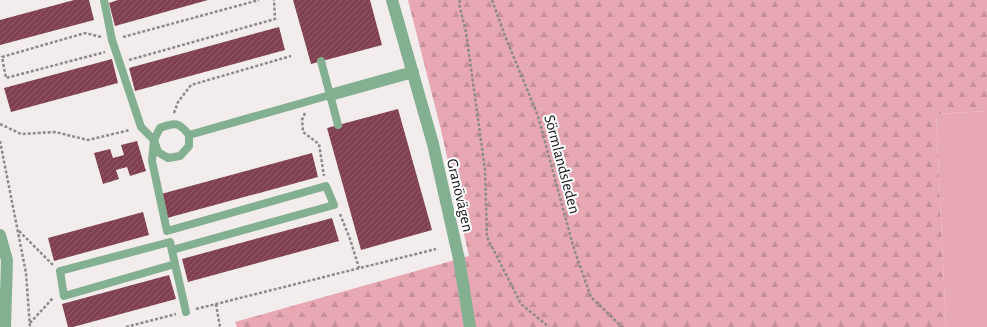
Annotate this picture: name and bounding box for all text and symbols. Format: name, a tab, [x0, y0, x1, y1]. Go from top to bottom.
street label: Sörmlandsleden	[541, 113, 583, 215]
street label: Granövägen	[444, 157, 476, 233]

